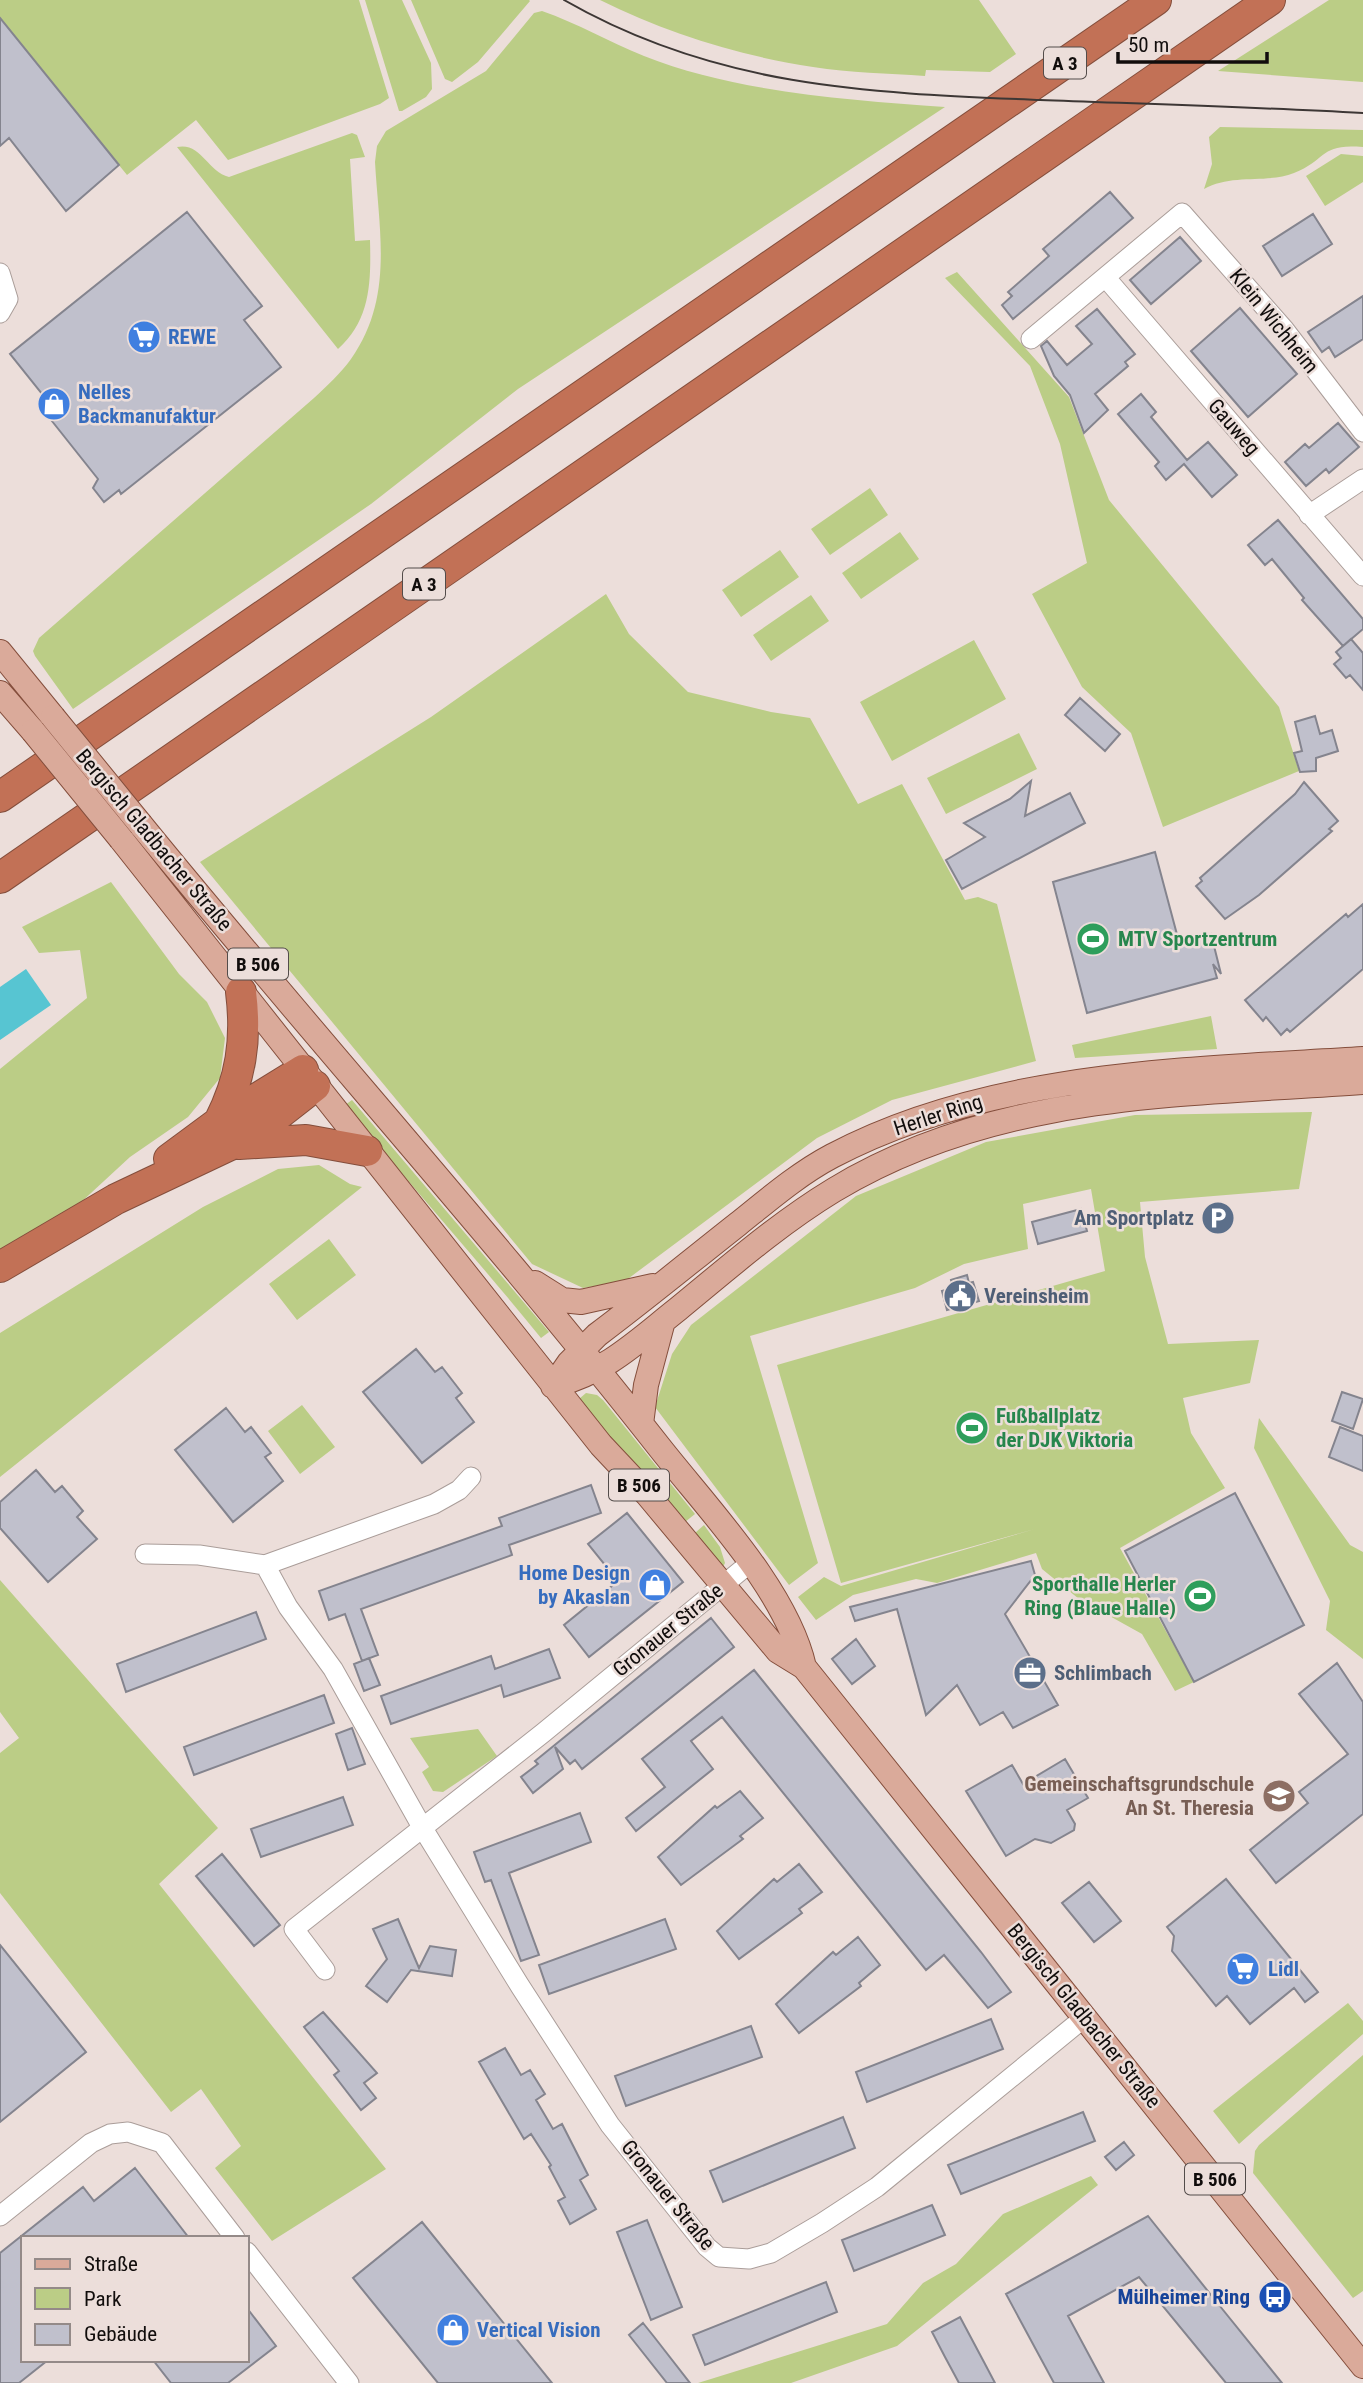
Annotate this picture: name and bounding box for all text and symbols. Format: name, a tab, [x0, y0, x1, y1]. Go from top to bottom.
scale bar	[1118, 21, 1267, 65]
text: 50 m	[1128, 33, 1169, 57]
road number: A 3	[1044, 48, 1086, 78]
street label: Klein Wichheim	[1225, 264, 1323, 378]
supermarket icon: REWE	[125, 318, 163, 356]
place label: REWE	[168, 325, 216, 349]
place label: Nelles Backmanufaktur	[78, 380, 216, 428]
shop icon: Nelles Backmanufaktur	[35, 385, 73, 423]
street label: Gauweg	[1203, 394, 1265, 460]
road number: A 3	[403, 568, 445, 600]
street label: Bergisch Gladbacher Straße	[71, 744, 237, 936]
sports icon: MTV Sportzentrum	[1074, 920, 1112, 958]
place label: MTV Sportzentrum	[1118, 927, 1277, 951]
road number: B 506	[228, 948, 288, 980]
street label: Herler Ring	[891, 1089, 985, 1141]
parking icon: Am Sportplatz	[1199, 1199, 1237, 1237]
place label: Am Sportplatz	[1074, 1206, 1194, 1230]
public building icon: Vereinsheim	[941, 1277, 979, 1315]
place label: Vereinsheim	[984, 1284, 1089, 1308]
place label: Fußballplatz der DJK Viktoria	[996, 1404, 1133, 1452]
sports icon: Fußballplatz der DJK Viktoria	[953, 1409, 991, 1447]
road number: B 506	[609, 1470, 669, 1500]
place label: Home Design by Akaslan	[519, 1561, 630, 1609]
shop icon: Home Design by Akaslan	[636, 1566, 674, 1604]
place label: Sporthalle Herler Ring (Blaue Halle)	[1024, 1572, 1176, 1620]
sports icon: Sporthalle Herler Ring (Blaue Halle)	[1181, 1577, 1219, 1615]
street label: Gronauer Straße	[608, 1578, 728, 1682]
office icon: Schlimbach	[1011, 1654, 1049, 1692]
place label: Schlimbach	[1054, 1661, 1152, 1685]
place label: Gemeinschaftsgrundschule An St. Theresia	[1024, 1772, 1254, 1820]
school or university icon: Gemeinschaftsgrundschule An St. Theresia	[1260, 1777, 1298, 1815]
street label: Bergisch Gladbacher Straße	[1002, 1919, 1166, 2113]
supermarket icon: Lidl	[1224, 1950, 1262, 1988]
place label: Lidl	[1268, 1957, 1299, 1981]
street label: Gronauer Straße	[616, 2135, 720, 2255]
road number: B 506	[1185, 2164, 1245, 2194]
legend	[21, 2236, 248, 2362]
text: Straße	[84, 2252, 138, 2276]
bus stop icon: Mülheimer Ring	[1256, 2278, 1294, 2316]
place label: Mülheimer Ring	[1118, 2285, 1250, 2309]
text: Park	[84, 2287, 122, 2311]
shop icon: Vertical Vision	[434, 2311, 472, 2349]
place label: Vertical Vision	[477, 2318, 601, 2342]
text: Gebäude	[84, 2322, 157, 2346]

